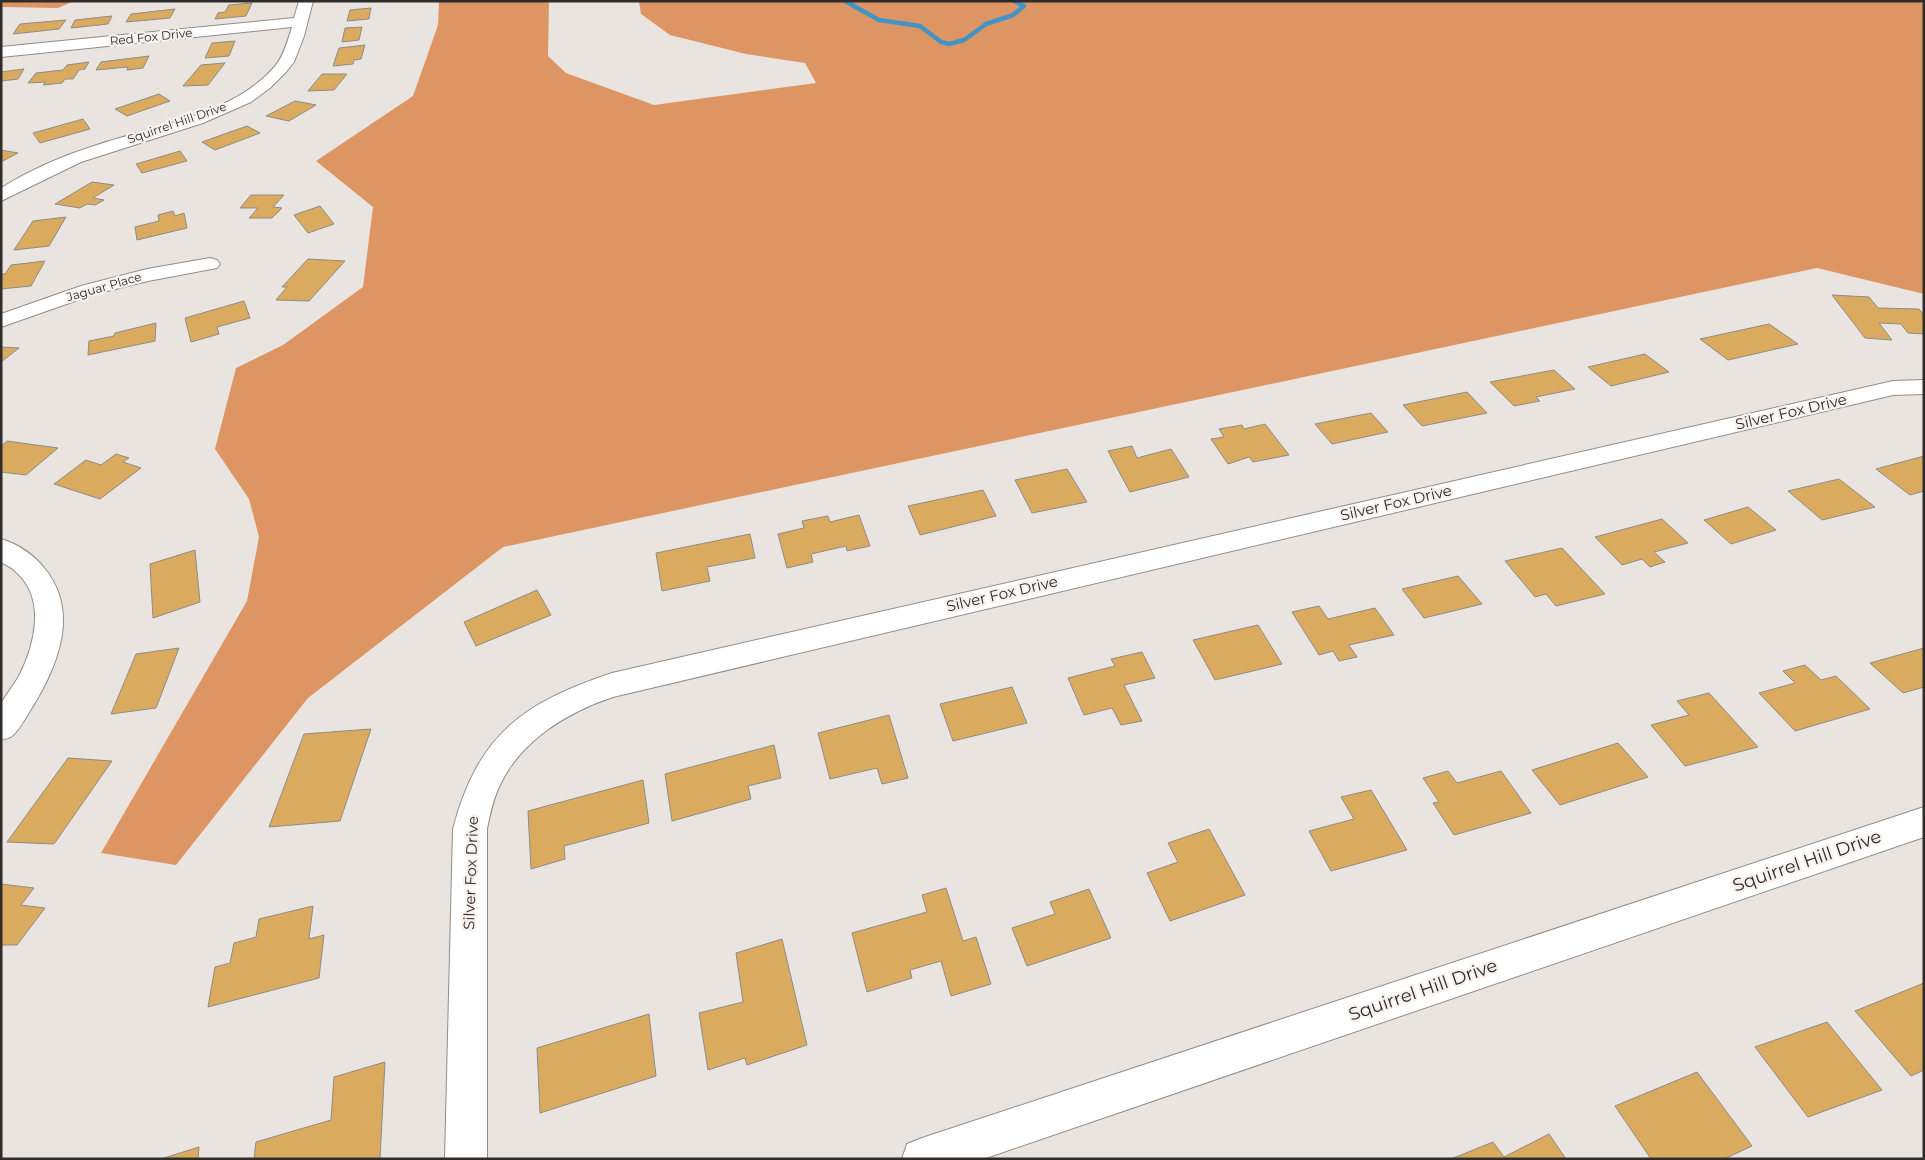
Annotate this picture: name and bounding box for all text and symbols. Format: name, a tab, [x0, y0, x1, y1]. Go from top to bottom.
street label: Red Fox Drive	[109, 25, 193, 48]
street label: Squirrel Hill Drive	[125, 99, 228, 147]
street label: Jaguar Place	[64, 269, 143, 305]
street label: Silver Fox Drive	[1733, 389, 1848, 434]
street label: Silver Fox Drive	[1338, 480, 1453, 525]
street label: Silver Fox Drive	[944, 571, 1059, 616]
street label: Silver Fox Drive	[459, 816, 482, 930]
street label: Squirrel Hill Drive	[1730, 825, 1884, 897]
street label: Squirrel Hill Drive	[1346, 954, 1500, 1026]

